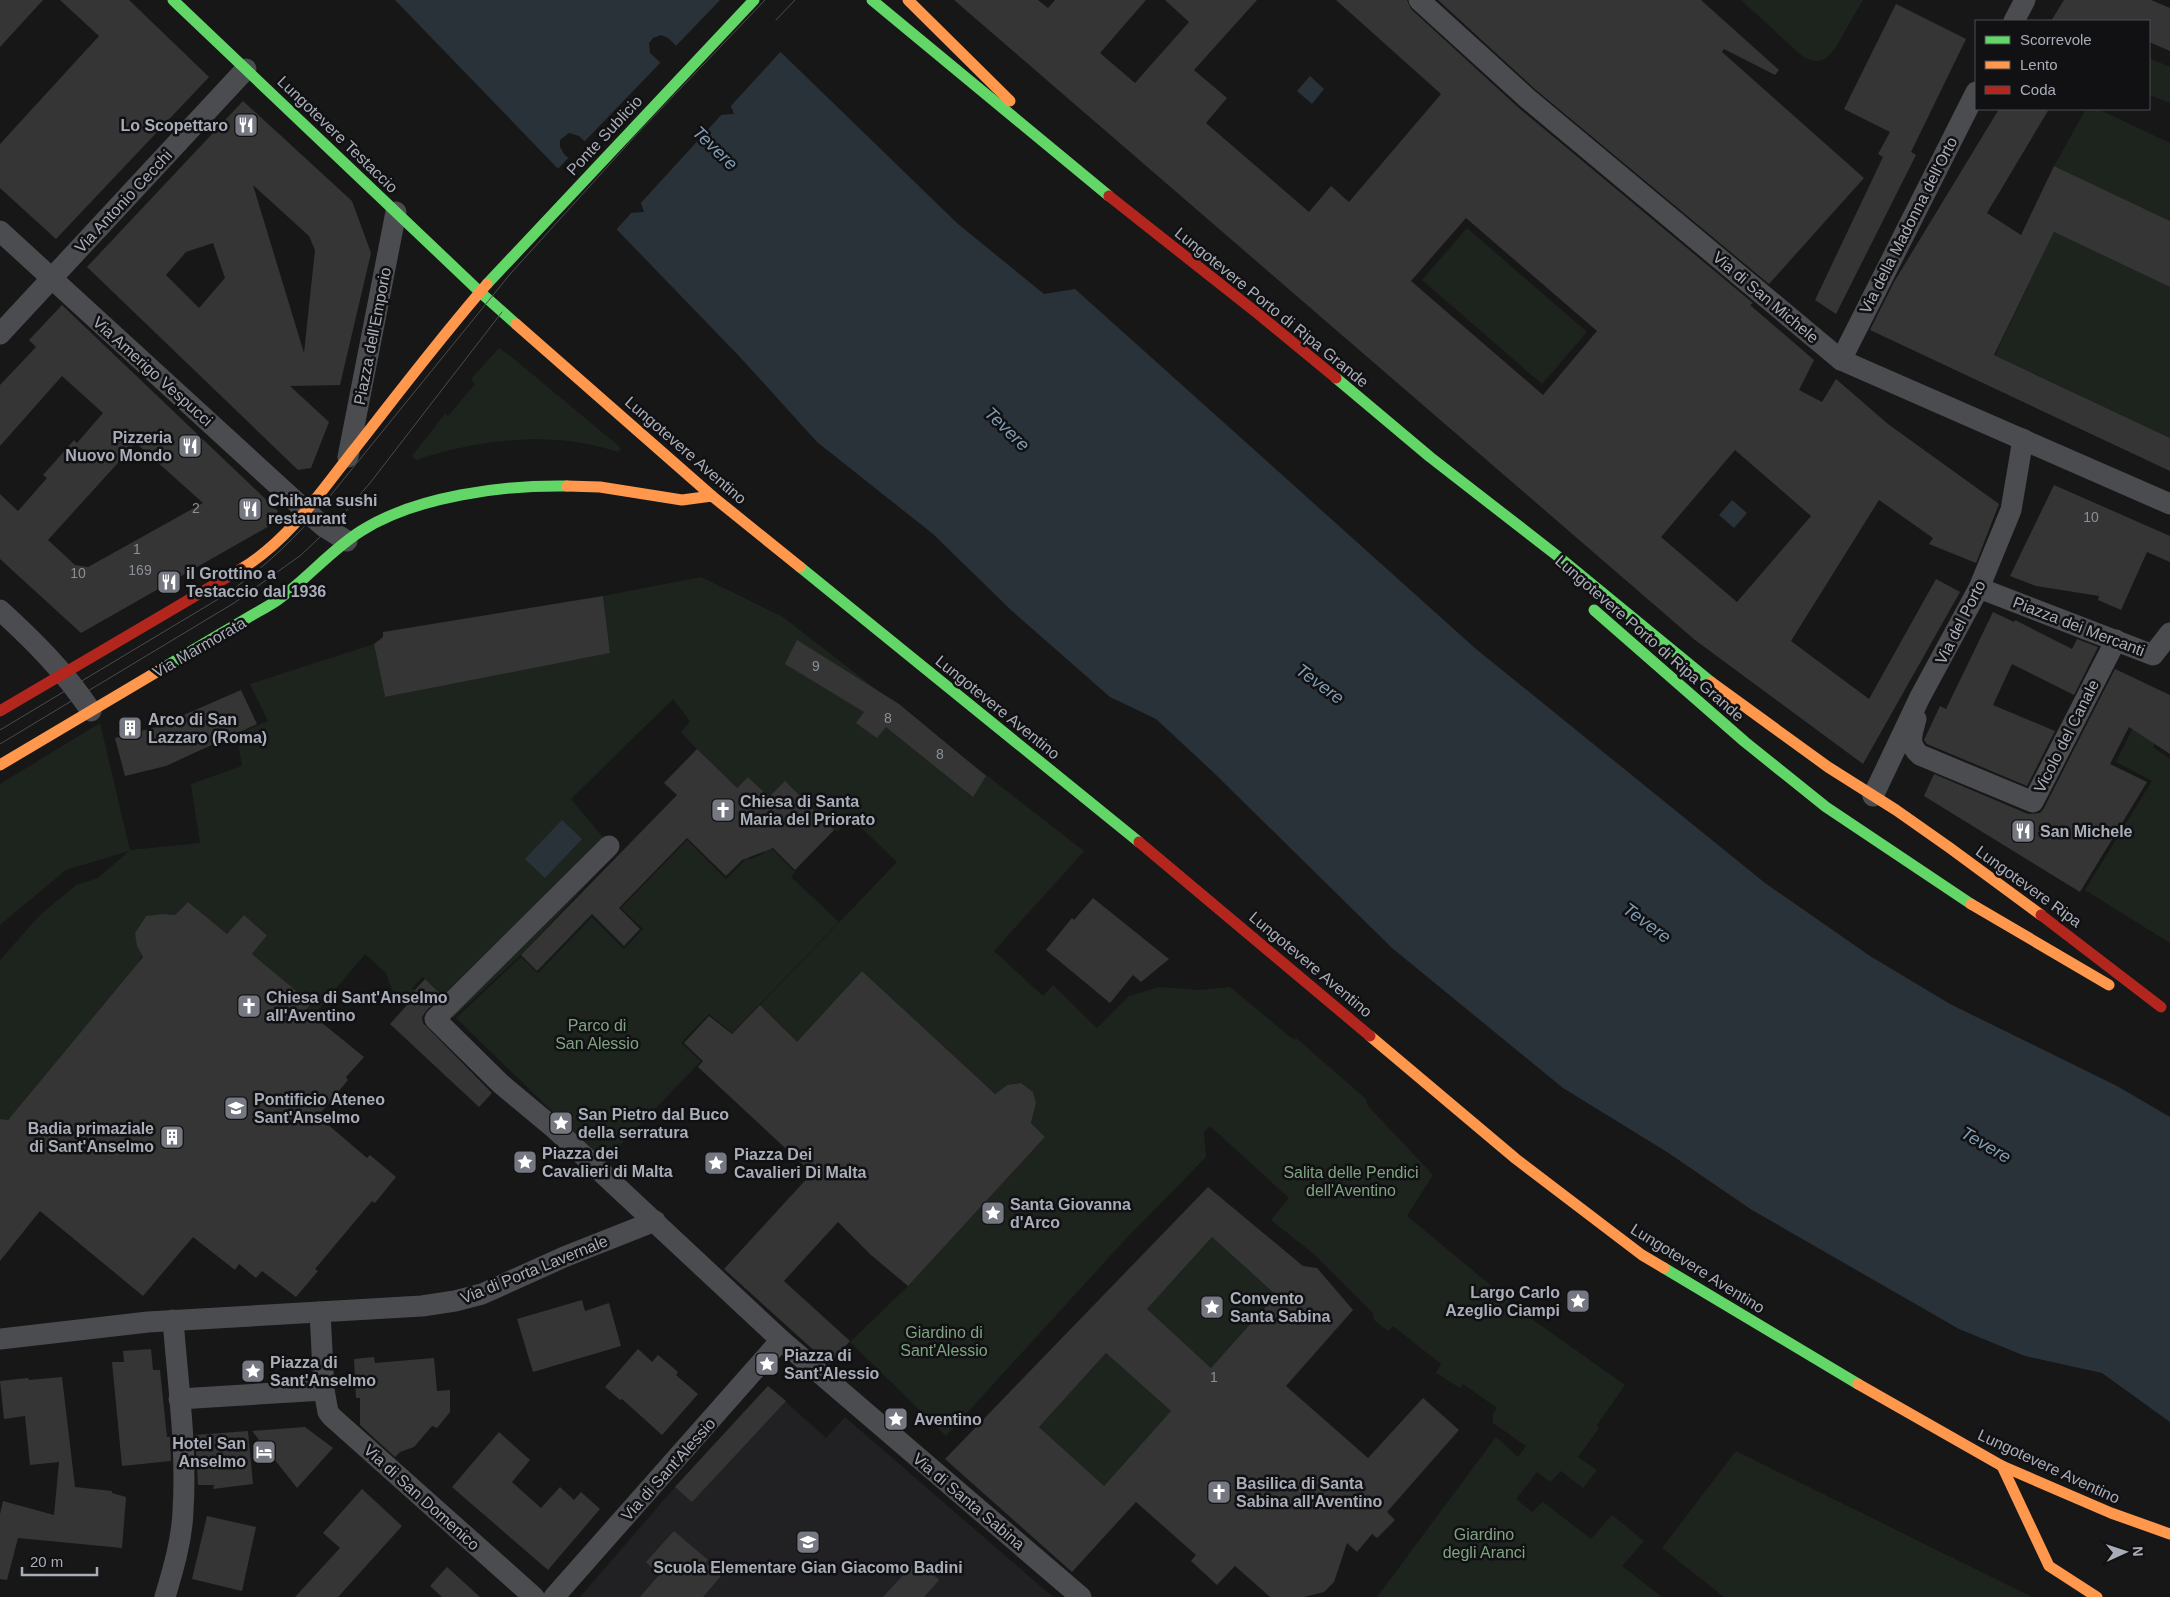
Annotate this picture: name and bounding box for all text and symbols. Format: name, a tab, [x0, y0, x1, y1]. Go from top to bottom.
legend	[1975, 20, 2150, 110]
text: Scorrevole	[2020, 31, 2092, 48]
text: Lento	[2020, 56, 2058, 73]
street label: Lungotevere Testaccio	[274, 73, 401, 196]
text: Coda	[2020, 81, 2057, 98]
street label: Ponte Sublicio	[563, 92, 646, 179]
restaurant icon: Lo Scopettaro	[233, 112, 259, 138]
place label: Lo Scopettaro	[120, 117, 228, 134]
water label: Tevere	[688, 122, 742, 174]
street label: Via della Madonna dell'Orto	[1856, 134, 1961, 316]
street label: Via Antonio Cecchi	[71, 147, 175, 256]
street label: Lungotevere Porto di Ripa Grande	[1172, 224, 1372, 391]
street label: Via di San Michele	[1710, 248, 1822, 346]
street label: Piazza dell'Emporio	[351, 266, 394, 406]
street label: Via Amerigo Vespucci	[90, 313, 216, 429]
street label: Lungotevere Aventino	[622, 393, 750, 508]
water label: Tevere	[980, 403, 1034, 455]
place label: Pizzeria Nuovo Mondo	[65, 429, 172, 464]
restaurant icon: Pizzeria Nuovo Mondo	[177, 433, 203, 459]
place label: Chihana sushi restaurant	[268, 492, 377, 527]
restaurant icon: Chihana sushi restaurant	[237, 496, 263, 522]
house number: 2	[192, 500, 200, 516]
house number: 10	[2083, 509, 2099, 525]
house number: 1	[133, 541, 141, 557]
street label: Lungotevere Porto di Ripa Grande	[1552, 552, 1747, 725]
house number: 169	[128, 562, 152, 578]
house number: 10	[70, 565, 86, 581]
place label: il Grottino a Testaccio dal 1936	[186, 565, 326, 600]
restaurant icon: il Grottino a Testaccio dal 1936	[156, 569, 182, 595]
street label: Via del Porto	[1932, 578, 1989, 667]
street label: Piazza dei Mercanti	[2011, 594, 2147, 659]
street label: Via Marmorata	[150, 614, 249, 681]
street label: Lungotevere Aventino	[932, 652, 1063, 763]
house number: 9	[812, 658, 820, 674]
water label: Tevere	[1292, 660, 1348, 708]
street label: Vicolo del Canale	[2031, 677, 2102, 795]
house number: 8	[884, 710, 892, 726]
place label: Arco di San Lazzaro (Roma)	[148, 711, 267, 746]
building icon: Arco di San Lazzaro (Roma)	[117, 715, 143, 741]
house number: 8	[936, 746, 944, 762]
place label: Chiesa di Santa Maria del Priorato	[740, 793, 875, 828]
church icon: Chiesa di Santa Maria del Priorato	[710, 797, 736, 823]
restaurant icon: San Michele	[2010, 818, 2036, 844]
place label: San Michele	[2040, 823, 2133, 840]
street label: Lungotevere Ripa	[1973, 842, 2085, 930]
water label: Tevere	[1619, 899, 1675, 947]
street label: Lungotevere Aventino	[1246, 908, 1375, 1021]
place label: Chiesa di Sant'Anselmo all'Aventino	[266, 989, 448, 1024]
church icon: Chiesa di Sant'Anselmo all'Aventino	[236, 993, 262, 1019]
park label: Parco di San Alessio	[555, 1017, 639, 1052]
place label: Pontificio Ateneo Sant'Anselmo	[254, 1091, 385, 1126]
school or university icon: Pontificio Ateneo Sant'Anselmo	[223, 1095, 249, 1121]
place label: San Pietro dal Buco della serratura	[578, 1106, 729, 1141]
place icon: San Pietro dal Buco della serratura	[548, 1110, 574, 1136]
place label: Badia primaziale di Sant'Anselmo	[28, 1120, 154, 1155]
water label: Tevere	[1957, 1123, 2015, 1167]
building icon: Badia primaziale di Sant'Anselmo	[159, 1124, 185, 1150]
place label: Piazza dei Cavalieri di Malta	[542, 1145, 673, 1180]
place label: Piazza Dei Cavalieri Di Malta	[734, 1146, 867, 1181]
place icon: Piazza dei Cavalieri di Malta	[512, 1149, 538, 1175]
place icon: Piazza Dei Cavalieri Di Malta	[703, 1150, 729, 1176]
park label: Salita delle Pendici dell'Aventino	[1283, 1164, 1419, 1199]
place label: Santa Giovanna d'Arco	[1010, 1196, 1131, 1231]
place icon: Santa Giovanna d'Arco	[980, 1200, 1006, 1226]
street label: Lungotevere Aventino	[1628, 1220, 1768, 1317]
street label: Via di Porta Lavernale	[458, 1232, 610, 1307]
place label: Largo Carlo Azeglio Ciampi	[1445, 1284, 1560, 1319]
place icon: Largo Carlo Azeglio Ciampi	[1565, 1288, 1591, 1314]
place label: Convento Santa Sabina	[1230, 1290, 1331, 1325]
place icon: Convento Santa Sabina	[1199, 1294, 1225, 1320]
park label: Giardino di Sant'Alessio	[900, 1324, 988, 1359]
place label: Piazza di Sant'Alessio	[784, 1347, 880, 1382]
place icon: Piazza di Sant'Alessio	[754, 1351, 780, 1377]
place label: Piazza di Sant'Anselmo	[270, 1354, 376, 1389]
place icon: Piazza di Sant'Anselmo	[240, 1358, 266, 1384]
house number: 1	[1210, 1369, 1218, 1385]
place icon: Aventino	[883, 1406, 909, 1432]
place label: Aventino	[914, 1411, 982, 1428]
street label: Via di Sant'Alessio	[618, 1415, 719, 1524]
street label: Lungotevere Aventino	[1975, 1426, 2122, 1507]
place label: Hotel San Anselmo	[172, 1435, 246, 1470]
hotel icon: Hotel San Anselmo	[251, 1439, 277, 1465]
street label: Via di San Domenico	[361, 1441, 483, 1554]
street label: Via di Santa Sabina	[909, 1450, 1028, 1553]
place label: Basilica di Santa Sabina all'Aventino	[1236, 1475, 1383, 1510]
church icon: Basilica di Santa Sabina all'Aventino	[1206, 1479, 1232, 1505]
park label: Giardino degli Aranci	[1443, 1526, 1525, 1561]
north arrow	[2100, 1527, 2150, 1577]
school or university icon: Scuola Elementare Gian Giacomo Badini	[795, 1529, 821, 1555]
scale bar	[22, 1544, 98, 1576]
text: N	[2130, 1546, 2146, 1557]
text: 20 m	[30, 1553, 63, 1570]
place label: Scuola Elementare Gian Giacomo Badini	[653, 1559, 963, 1576]

